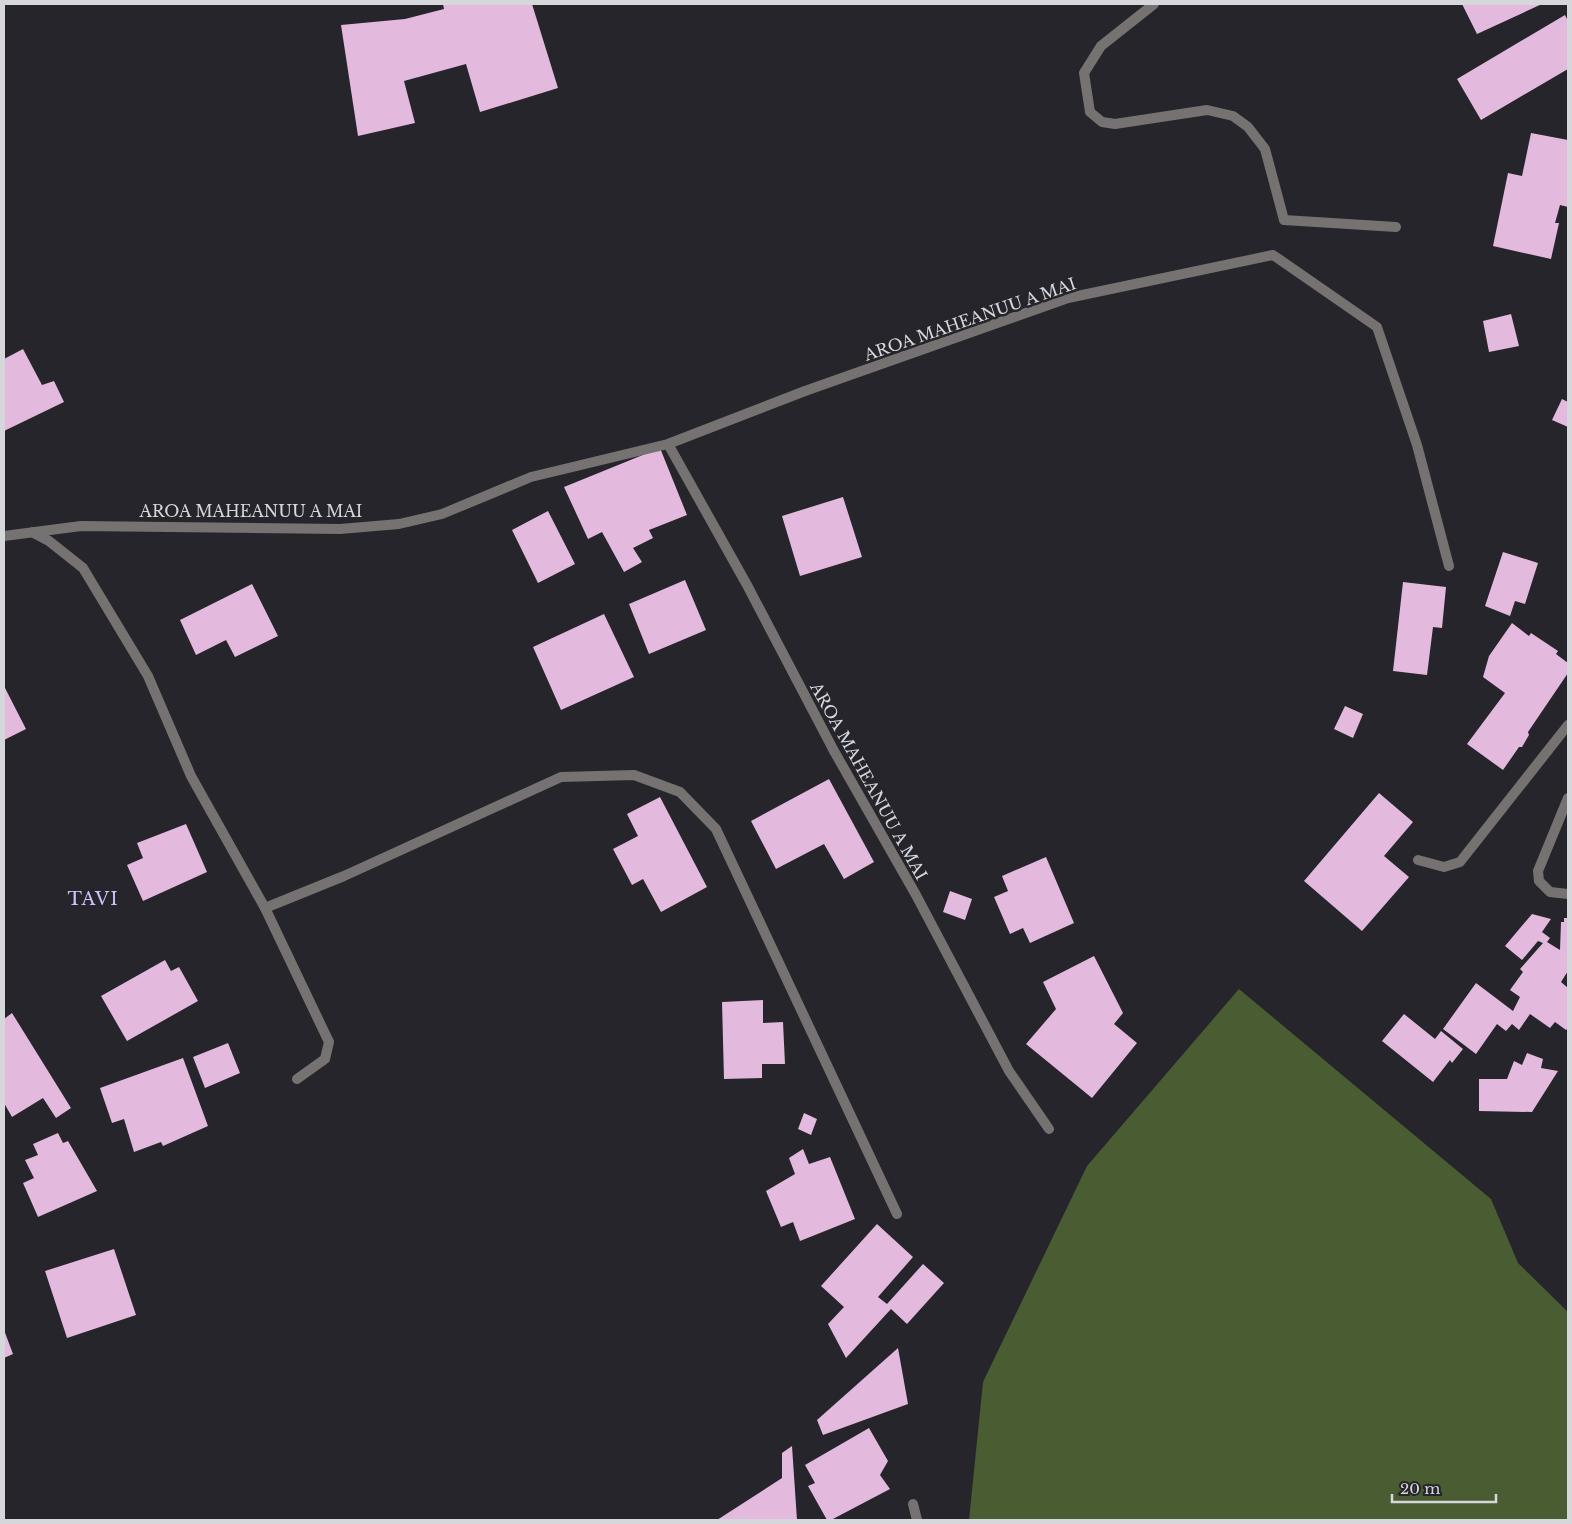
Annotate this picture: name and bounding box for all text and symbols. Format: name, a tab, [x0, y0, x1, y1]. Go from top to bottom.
street label: AROA MAHEANUU A MAI	[860, 273, 1079, 365]
street label: AROA MAHEANUU A MAI	[139, 501, 362, 521]
street label: AROA MAHEANUU A MAI	[806, 678, 932, 883]
district label: TAVI	[67, 888, 119, 910]
scale bar	[1392, 1472, 1496, 1504]
text: 20 m	[1400, 1479, 1440, 1498]

